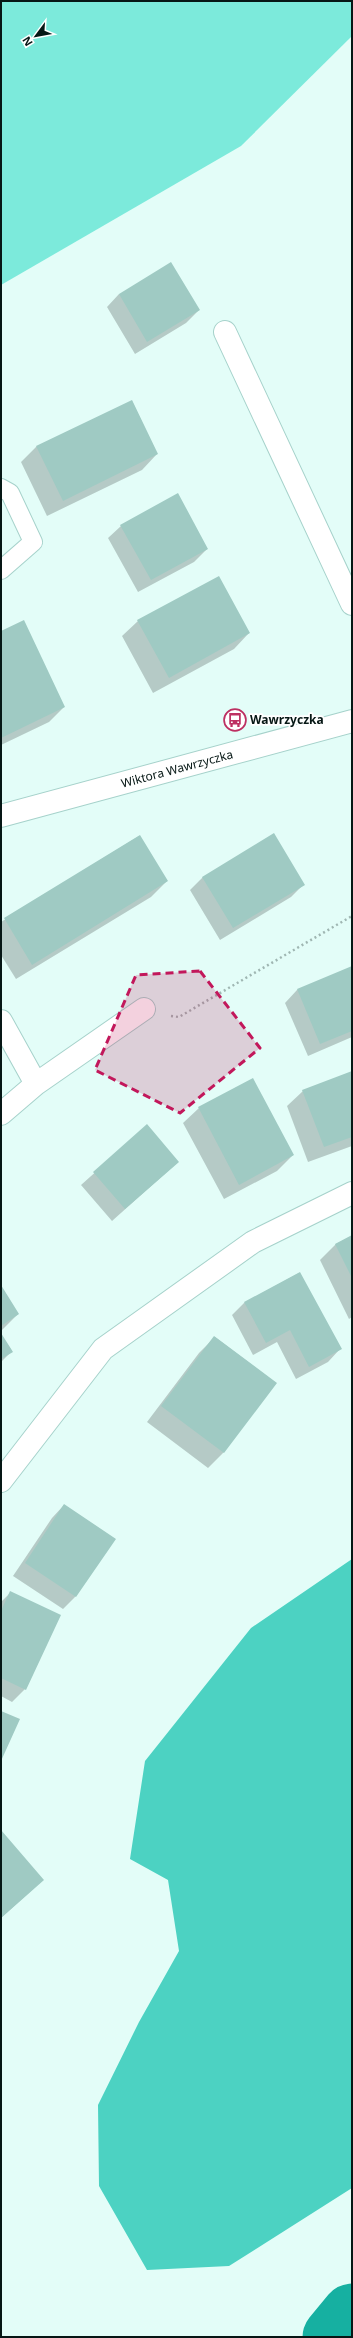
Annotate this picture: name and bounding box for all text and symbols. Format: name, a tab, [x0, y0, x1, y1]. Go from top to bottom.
north arrow	[16, 16, 56, 56]
text: N	[18, 34, 36, 49]
bus stop icon: Wawrzyczka	[222, 707, 248, 733]
place label: Wawrzyczka	[250, 711, 324, 728]
street label: Wiktora Wawrzyczka	[119, 745, 235, 792]

